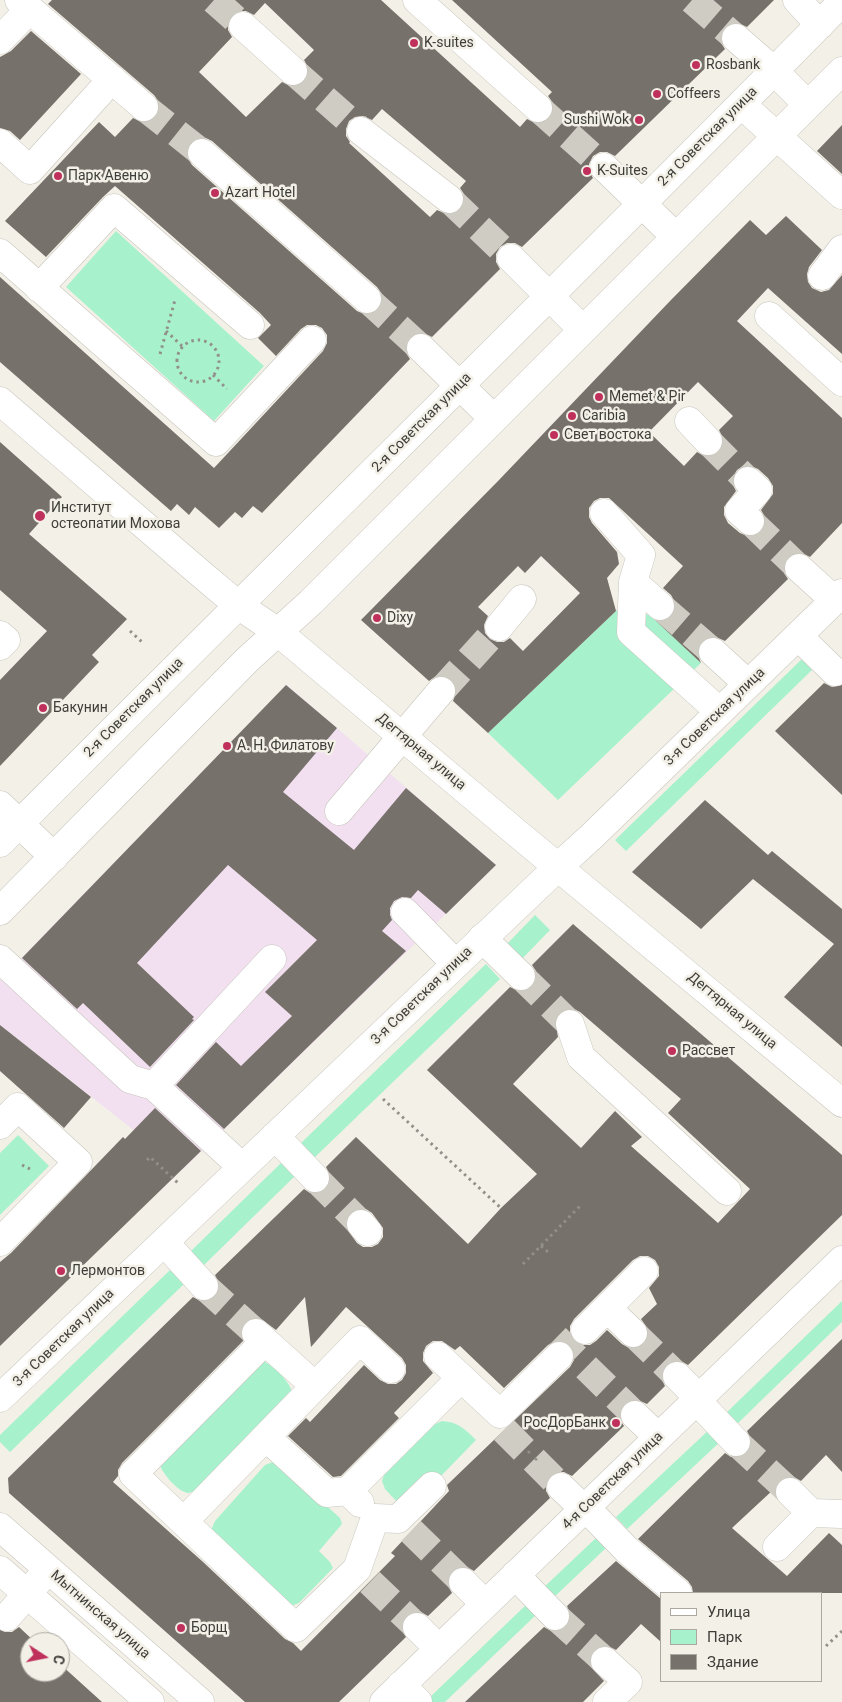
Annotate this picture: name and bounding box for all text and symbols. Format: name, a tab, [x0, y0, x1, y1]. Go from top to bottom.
place label: K-suites	[424, 35, 474, 51]
marker: K-suites	[408, 37, 420, 49]
place label: Rosbank	[706, 57, 760, 73]
marker: Rosbank	[690, 59, 702, 71]
street label: 2-я Советская улица	[655, 84, 761, 190]
place label: Coffeers	[667, 86, 720, 102]
marker: Coffeers	[651, 88, 663, 100]
place label: Sushi Wok	[564, 112, 629, 128]
marker: Sushi Wok	[633, 114, 645, 126]
place label: K-Suites	[597, 163, 648, 179]
marker: K-Suites	[581, 165, 593, 177]
place label: Парк Авеню	[68, 168, 149, 184]
marker: Парк Авеню	[52, 170, 64, 182]
place label: Azart Hotel	[225, 185, 295, 201]
marker: Azart Hotel	[209, 187, 221, 199]
street label: 2-я Советская улица	[369, 370, 475, 476]
place label: Memet & Pir	[609, 389, 686, 405]
marker: Memet & Pir	[593, 391, 605, 403]
place label: Caribia	[582, 408, 626, 424]
marker: Caribia	[566, 410, 578, 422]
place label: Свет востока	[564, 427, 652, 443]
marker: Свет востока	[548, 429, 560, 441]
place label: Институт остеопатии Мохова	[51, 500, 180, 532]
marker: Институт остеопатии Мохова	[33, 509, 47, 523]
place label: Dixy	[387, 610, 413, 626]
marker: Dixy	[371, 612, 383, 624]
street label: 2-я Советская улица	[81, 655, 187, 761]
street label: 3-я Советская улица	[661, 665, 769, 769]
place label: Бакунин	[53, 700, 108, 716]
marker: Бакунин	[37, 702, 49, 714]
street label: Дегтярная улица	[373, 710, 469, 794]
place label: А. Н. Филатову	[237, 738, 334, 754]
marker: А. Н. Филатову	[221, 740, 233, 752]
street label: 3-я Советская улица	[368, 944, 476, 1048]
street label: Дегтярная улица	[684, 969, 780, 1053]
place label: Рассвет	[682, 1043, 735, 1059]
marker: Рассвет	[666, 1045, 678, 1057]
place label: Лермонтов	[71, 1263, 145, 1279]
marker: Лермонтов	[55, 1265, 67, 1277]
street label: 3-я Советская улица	[10, 1286, 118, 1390]
place label: РосДорБанк	[523, 1415, 606, 1431]
marker: РосДорБанк	[610, 1417, 622, 1429]
street label: 4-я Советская улица	[559, 1429, 667, 1533]
street label: Мытнинская улица	[47, 1567, 153, 1663]
legend	[660, 1592, 822, 1682]
text: Улица	[707, 1603, 750, 1621]
place label: Борщ	[191, 1620, 227, 1636]
marker: Борщ	[175, 1622, 187, 1634]
text: Парк	[707, 1628, 742, 1646]
north arrow	[20, 1632, 70, 1682]
text: Здание	[707, 1653, 758, 1671]
text: С	[50, 1654, 67, 1666]

